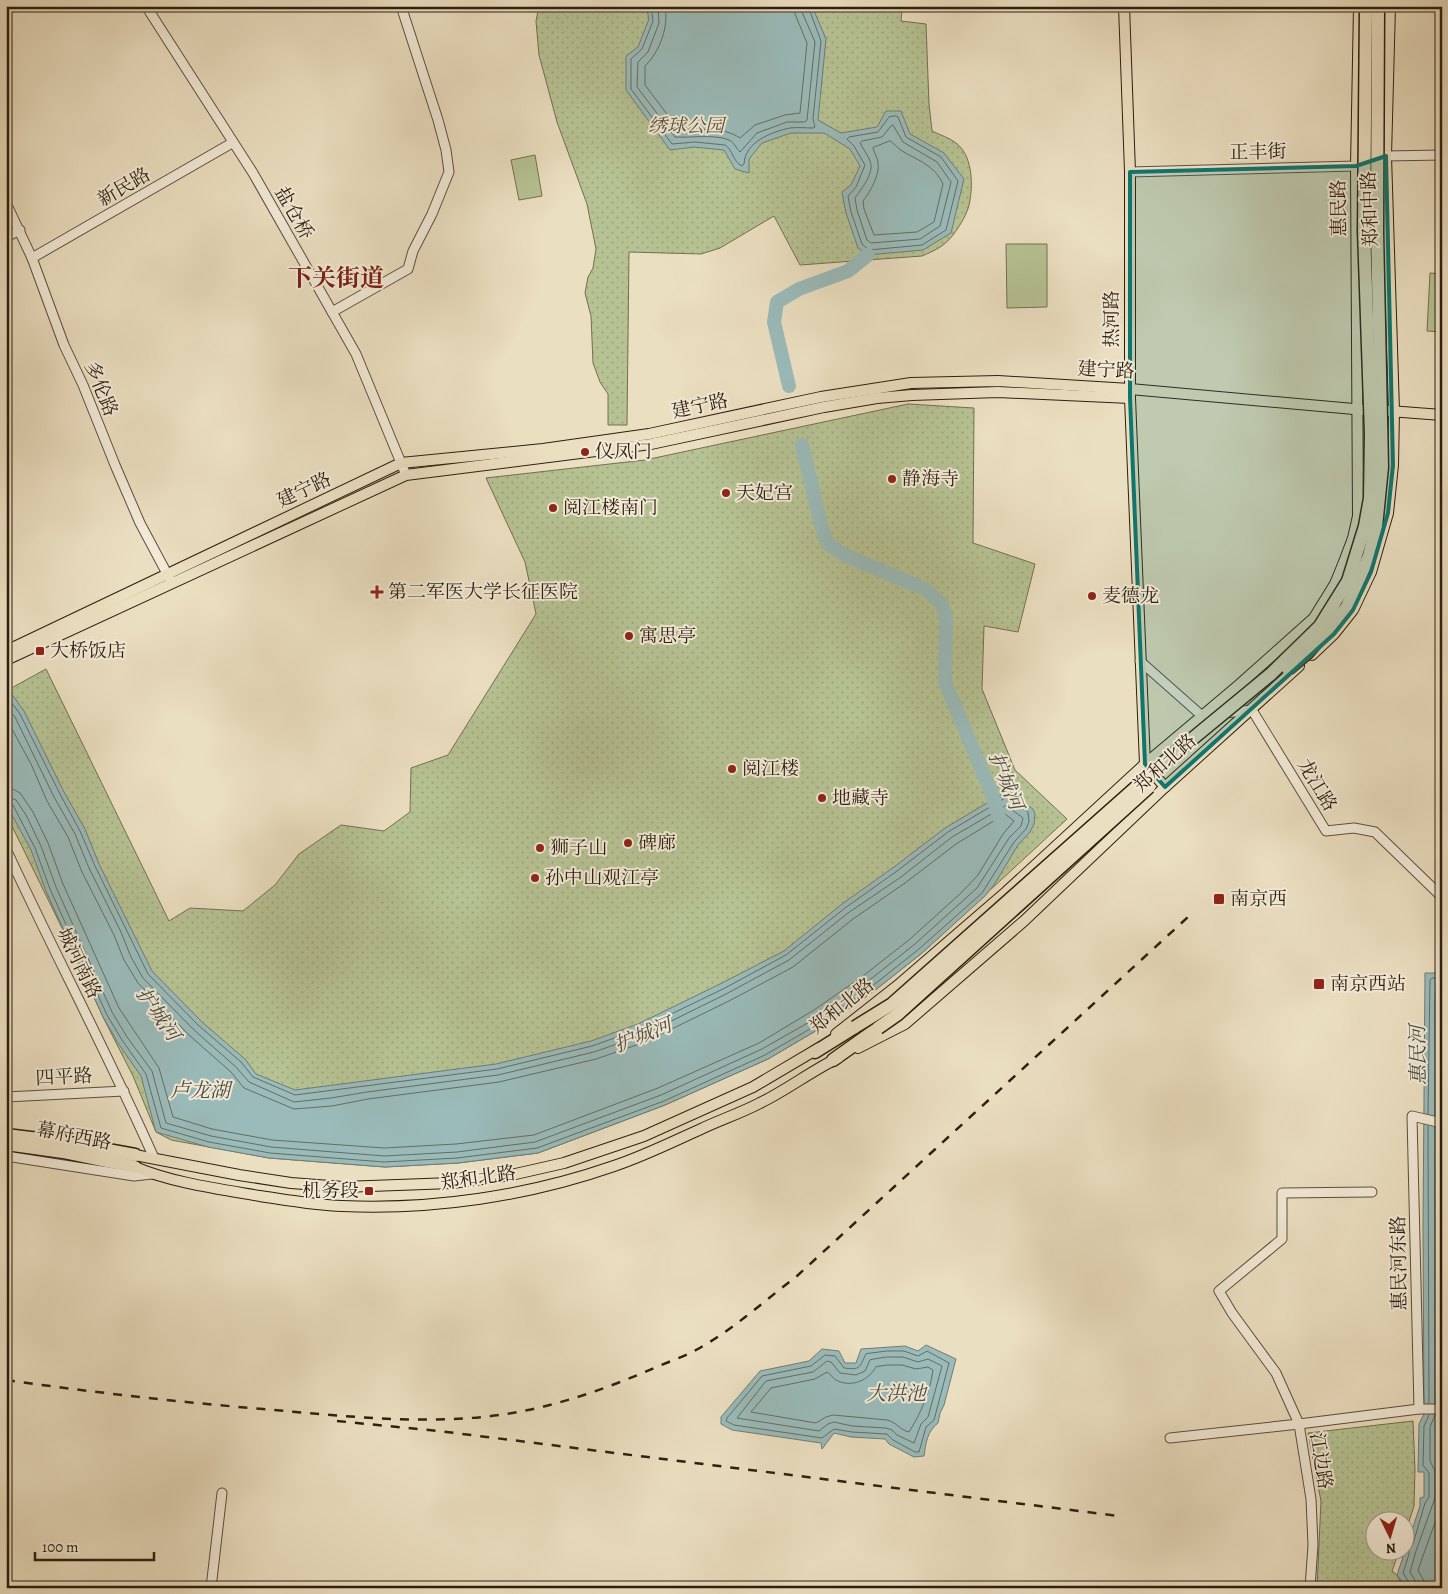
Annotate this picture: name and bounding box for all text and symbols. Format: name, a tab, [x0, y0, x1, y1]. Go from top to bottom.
park label: 绣球公园	[648, 113, 727, 139]
street label: 正丰街	[1229, 139, 1287, 165]
street label: 新民路	[93, 161, 155, 213]
street label: 郑和中路	[1356, 171, 1384, 247]
street label: 惠民路	[1326, 179, 1352, 237]
street label: 盐仓桥	[268, 182, 320, 244]
district label: 下关街道	[288, 262, 384, 294]
street label: 热河路	[1099, 290, 1125, 348]
street label: 建宁路	[1077, 356, 1135, 384]
street label: 多伦路	[78, 358, 124, 420]
street label: 建宁路	[669, 387, 731, 425]
place label: 仪凤门	[595, 439, 652, 465]
marker: 仪凤门	[579, 446, 591, 458]
street label: 建宁路	[273, 466, 335, 514]
place label: 静海寺	[902, 466, 959, 492]
marker: 静海寺	[886, 473, 898, 485]
place label: 天妃宫	[736, 480, 793, 506]
marker: 天妃宫	[720, 487, 732, 499]
place label: 阅江楼南门	[563, 495, 658, 521]
marker: 阅江楼南门	[547, 502, 559, 514]
place label: 第二军医大学长征医院	[388, 579, 578, 605]
place label: 麦德龙	[1102, 583, 1159, 609]
marker: 第二军医大学长征医院	[370, 585, 384, 599]
marker: 麦德龙	[1086, 590, 1098, 602]
place label: 寓思亭	[639, 623, 696, 649]
marker: 寓思亭	[623, 630, 635, 642]
place label: 大桥饭店	[50, 638, 126, 664]
marker: 大桥饭店	[34, 645, 46, 657]
street label: 郑和北路	[1128, 728, 1202, 798]
water label: 护城河	[982, 748, 1031, 817]
street label: 龙江路	[1291, 754, 1343, 816]
place label: 阅江楼	[742, 756, 799, 782]
marker: 阅江楼	[726, 763, 738, 775]
place label: 地藏寺	[832, 785, 889, 811]
marker: 地藏寺	[816, 792, 828, 804]
place label: 碑廊	[638, 830, 676, 856]
place label: 狮子山	[550, 835, 607, 861]
marker: 碑廊	[622, 837, 634, 849]
marker: 狮子山	[534, 842, 546, 854]
place label: 孙中山观江亭	[545, 865, 659, 891]
marker: 孙中山观江亭	[529, 872, 541, 884]
place label: 南京西	[1230, 886, 1287, 912]
marker: 南京西	[1212, 892, 1226, 906]
street label: 城河南路	[51, 923, 107, 1003]
place label: 南京西站	[1330, 971, 1406, 997]
street label: 郑和北路	[804, 972, 880, 1040]
marker: 南京西站	[1312, 977, 1326, 991]
water label: 护城河	[130, 982, 188, 1049]
water label: 护城河	[610, 1010, 679, 1059]
water label: 惠民河	[1404, 1022, 1432, 1085]
street label: 四平路	[35, 1063, 93, 1091]
water label: 卢龙湖	[170, 1077, 233, 1104]
street label: 幕府西路	[34, 1116, 114, 1156]
street label: 郑和北路	[439, 1160, 517, 1196]
place label: 机务段	[302, 1178, 359, 1204]
marker: 机务段	[363, 1185, 375, 1197]
street label: 惠民河东路	[1385, 1215, 1413, 1311]
water label: 大洪池	[866, 1380, 928, 1407]
street label: 江边路	[1304, 1431, 1338, 1491]
north arrow	[1366, 1512, 1416, 1562]
scale bar	[35, 1529, 154, 1561]
text: 100 m	[42, 1537, 79, 1557]
text: N	[1385, 1539, 1397, 1558]

